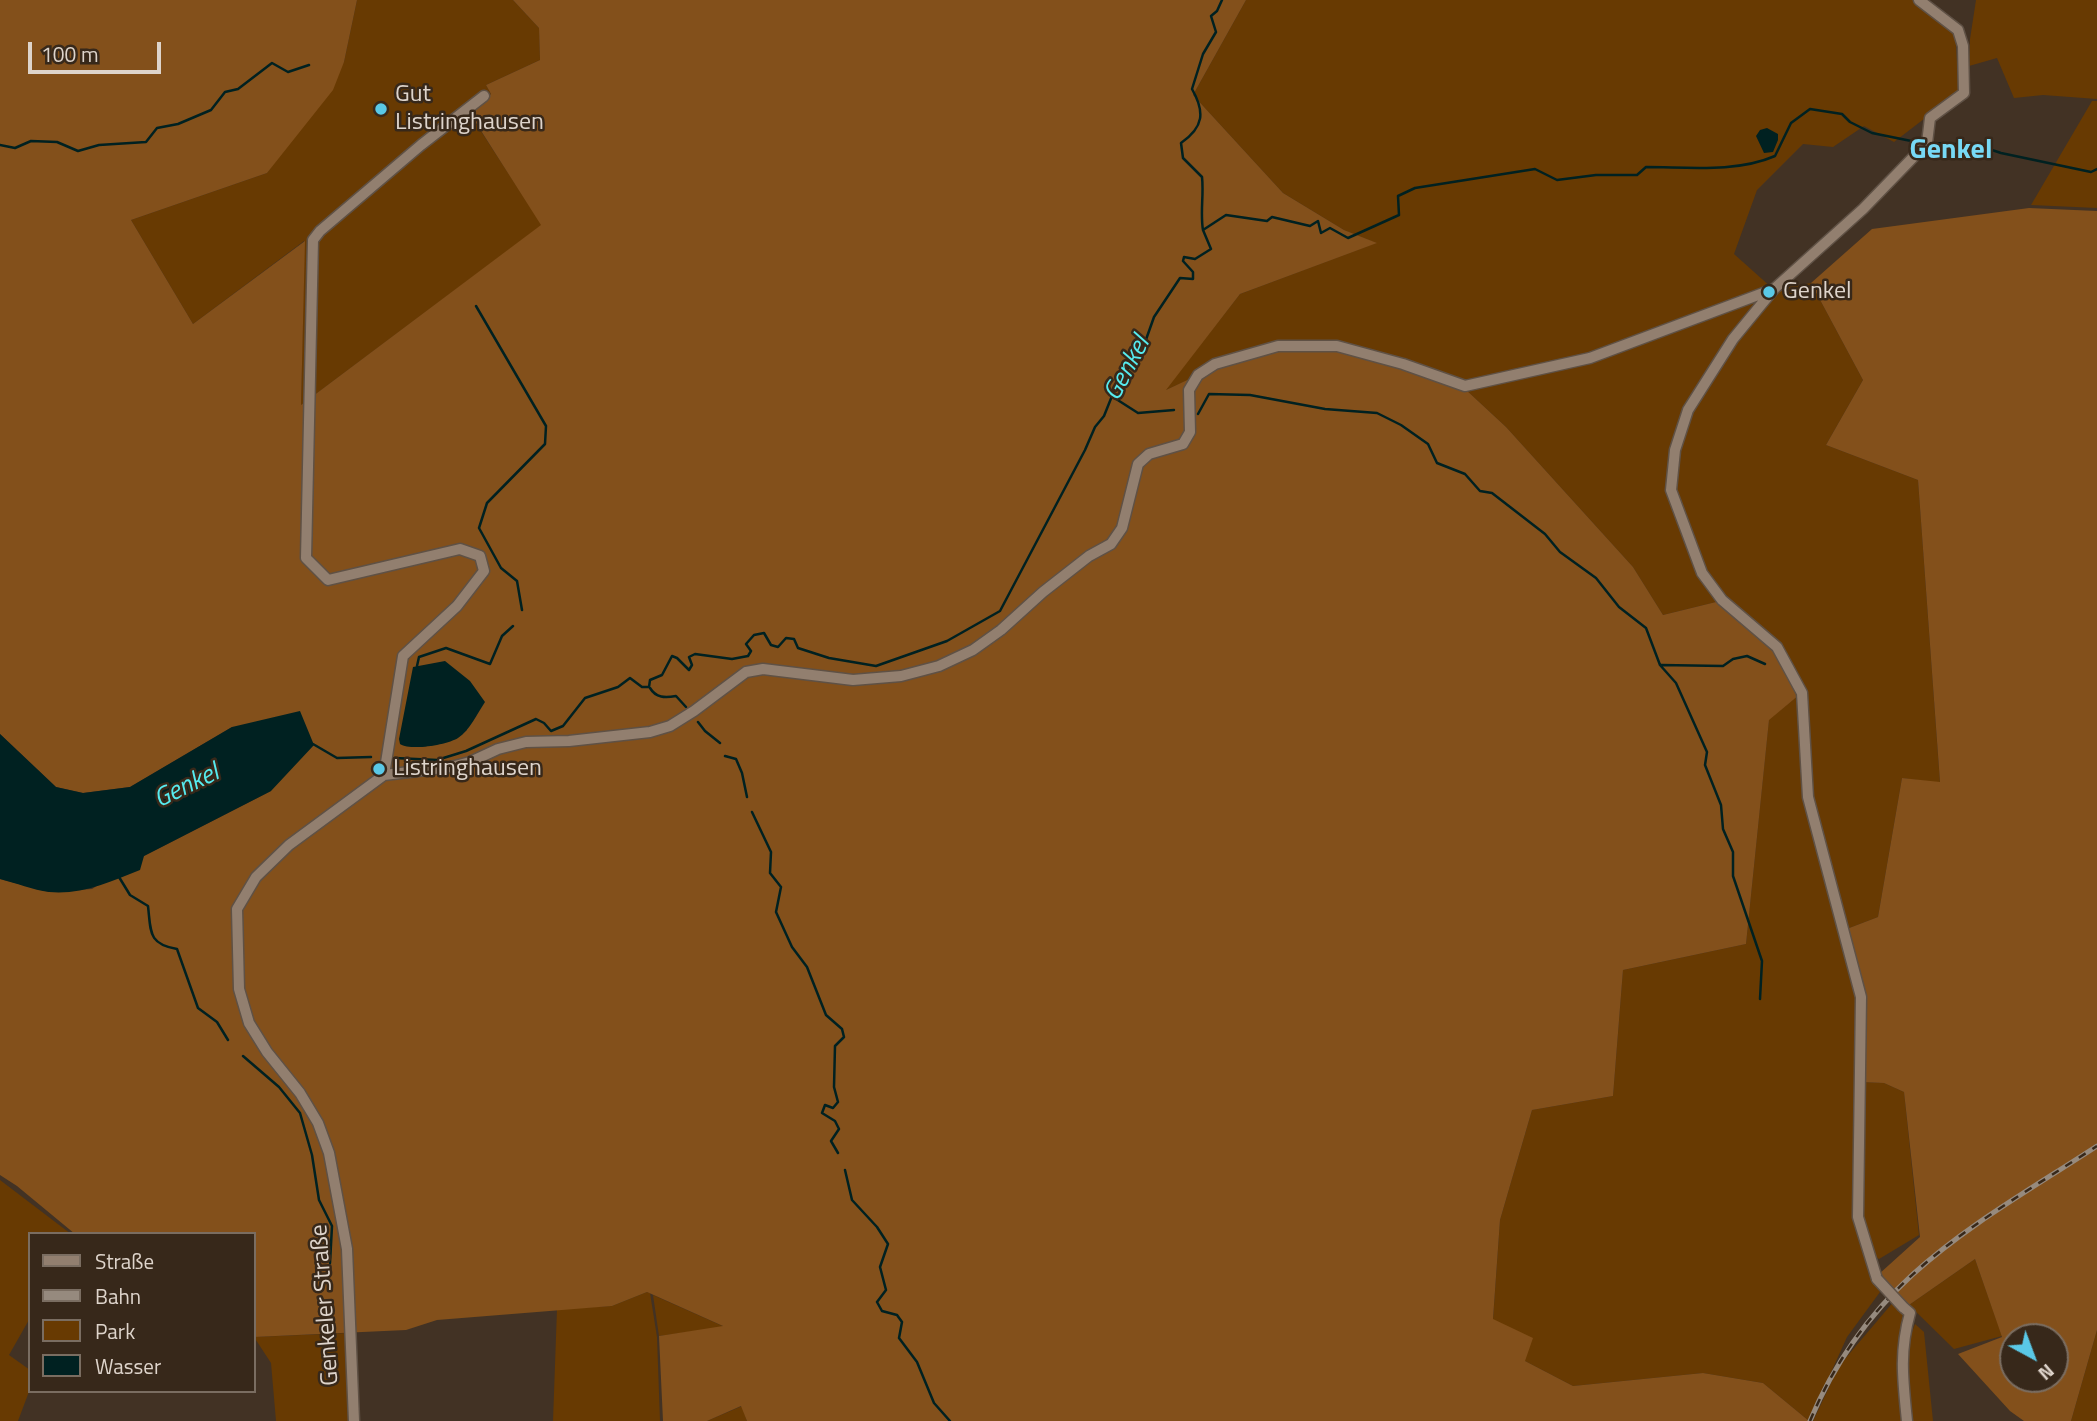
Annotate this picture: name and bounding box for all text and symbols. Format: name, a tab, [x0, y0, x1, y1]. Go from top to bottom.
scale bar	[32, 28, 164, 72]
text: 100 m	[41, 38, 98, 70]
place label: Gut Listringhausen	[395, 81, 544, 137]
marker: Gut Listringhausen	[373, 101, 389, 117]
district label: Genkel	[1910, 134, 1992, 168]
place label: Genkel	[1783, 278, 1852, 306]
marker: Genkel	[1761, 284, 1777, 300]
water label: Genkel	[1098, 331, 1158, 407]
place label: Listringhausen	[393, 755, 542, 783]
water label: Genkel	[149, 758, 225, 816]
marker: Listringhausen	[371, 761, 387, 777]
street label: Genkeler Straße	[306, 1223, 346, 1387]
legend	[28, 1232, 256, 1393]
text: Straße	[95, 1245, 154, 1277]
text: Bahn	[95, 1280, 141, 1312]
text: Park	[95, 1315, 135, 1347]
north arrow	[1999, 1323, 2069, 1393]
text: Wasser	[95, 1350, 161, 1382]
text: N	[2032, 1357, 2061, 1388]

